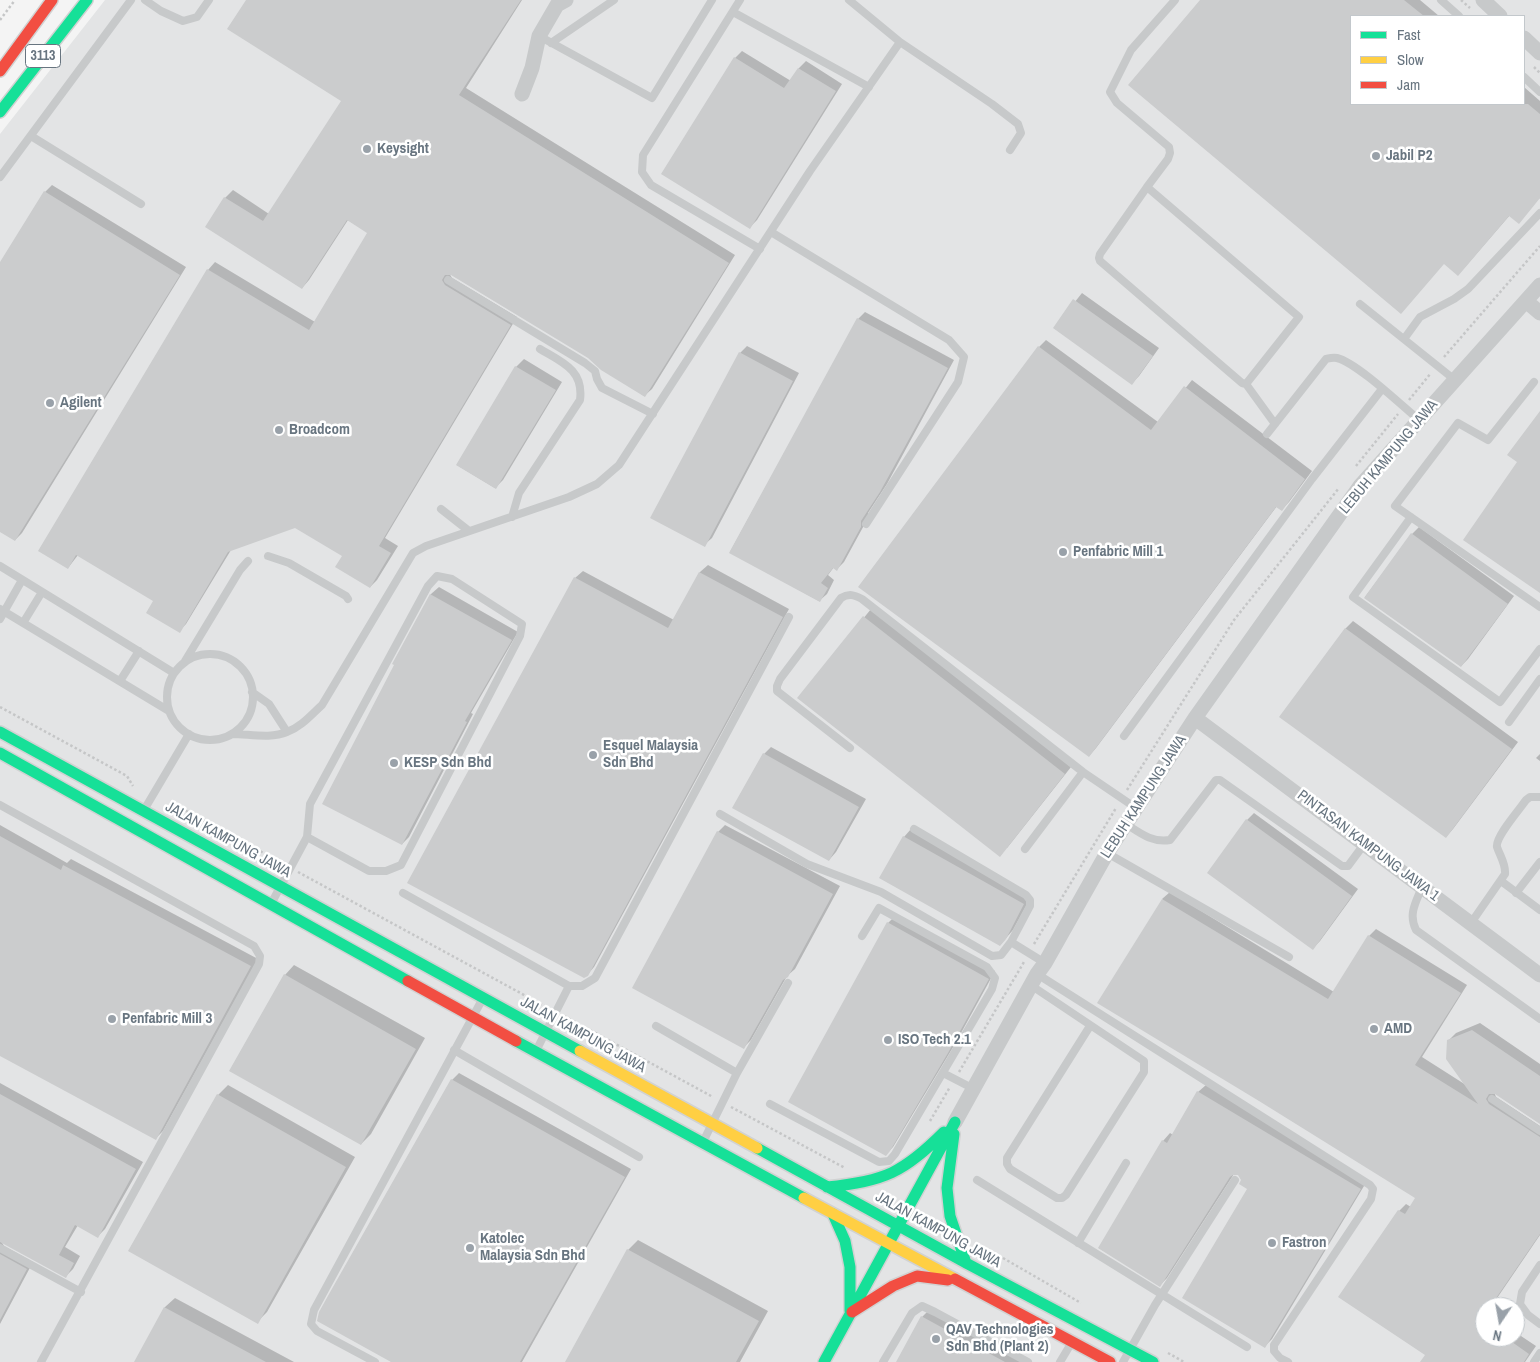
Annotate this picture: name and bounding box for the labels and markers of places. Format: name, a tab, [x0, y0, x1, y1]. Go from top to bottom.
place label: Keysight	[377, 140, 429, 158]
marker: Keysight	[361, 143, 373, 155]
place label: Jabil P2	[1386, 147, 1432, 165]
marker: Jabil P2	[1370, 150, 1382, 162]
place label: Agilent	[60, 394, 102, 412]
marker: Agilent	[44, 397, 56, 409]
place label: Broadcom	[289, 421, 350, 439]
marker: Broadcom	[273, 424, 285, 436]
place label: Penfabric Mill 1	[1073, 543, 1163, 561]
marker: Penfabric Mill 1	[1057, 546, 1069, 558]
place label: Esquel Malaysia Sdn Bhd	[603, 737, 698, 772]
marker: Esquel Malaysia Sdn Bhd	[587, 749, 599, 761]
place label: KESP Sdn Bhd	[404, 754, 491, 772]
marker: KESP Sdn Bhd	[388, 757, 400, 769]
place label: Penfabric Mill 3	[122, 1010, 212, 1028]
marker: Penfabric Mill 3	[106, 1013, 118, 1025]
place label: AMD	[1384, 1020, 1412, 1038]
marker: AMD	[1368, 1023, 1380, 1035]
place label: ISO Tech 2.1	[898, 1031, 971, 1049]
marker: ISO Tech 2.1	[882, 1034, 894, 1046]
place label: Katolec Malaysia Sdn Bhd	[480, 1230, 585, 1265]
place label: Fastron	[1282, 1234, 1327, 1252]
marker: Fastron	[1266, 1237, 1278, 1249]
marker: Katolec Malaysia Sdn Bhd	[464, 1242, 476, 1254]
place label: QAV Technologies Sdn Bhd (Plant 2)	[946, 1321, 1054, 1356]
marker: QAV Technologies Sdn Bhd (Plant 2)	[930, 1333, 942, 1345]

